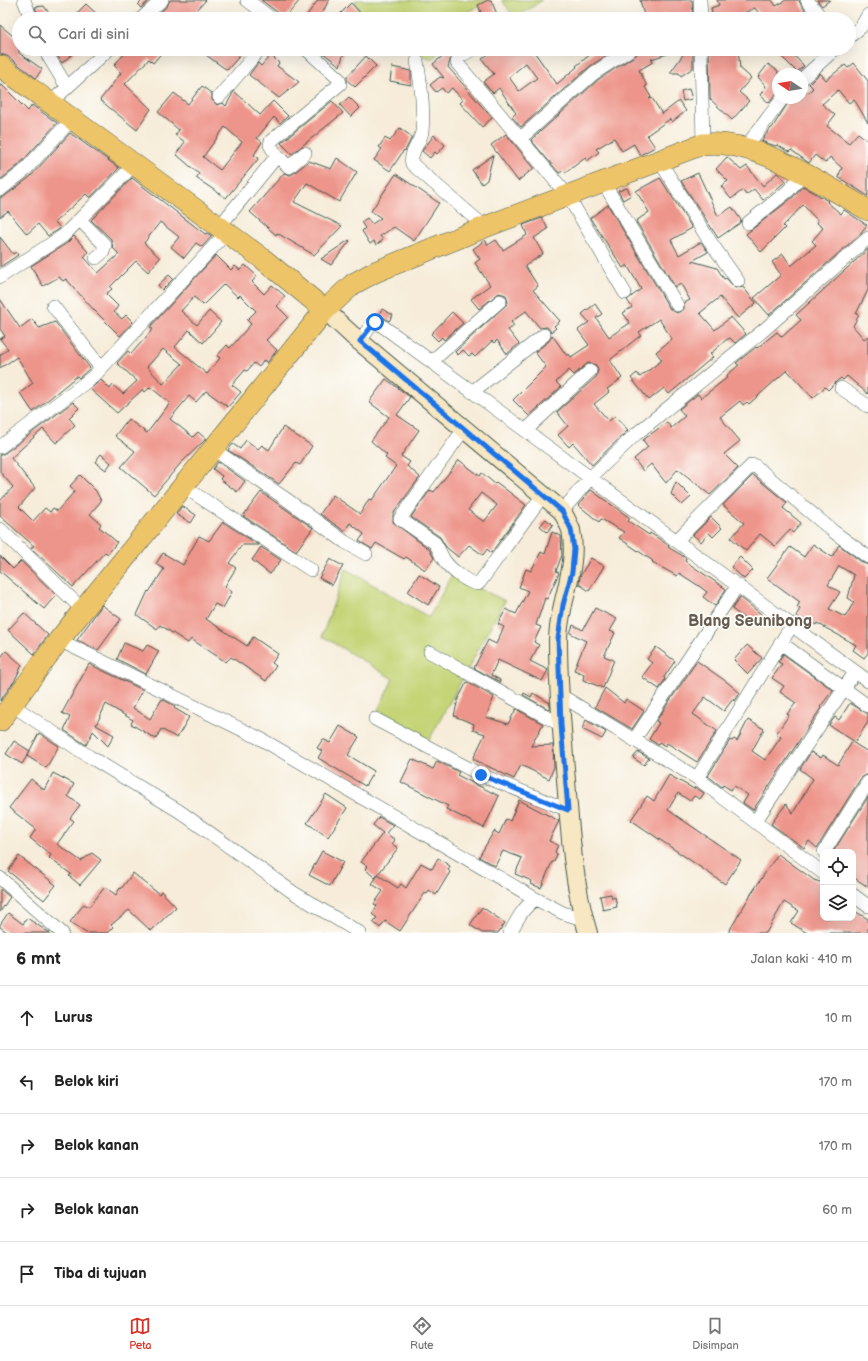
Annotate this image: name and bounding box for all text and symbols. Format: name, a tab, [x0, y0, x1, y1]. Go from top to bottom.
search box	[12, 12, 856, 56]
icon: search	[26, 23, 48, 45]
text: Cari di sini	[58, 25, 129, 44]
north arrow	[772, 68, 808, 104]
route start	[366, 313, 384, 331]
district label: Blang Seunibong	[688, 612, 812, 631]
route end	[472, 766, 490, 784]
map controls	[820, 849, 856, 921]
button: locate	[820, 849, 856, 885]
button: layers	[820, 885, 856, 921]
text: 6 mnt	[16, 949, 61, 969]
text: Jalan kaki · 410 m	[751, 951, 852, 967]
icon: ahead	[16, 1007, 38, 1029]
text: Lurus	[54, 1008, 93, 1027]
text: 10 m	[825, 1010, 852, 1026]
icon: left	[16, 1071, 38, 1093]
text: Belok kiri	[54, 1072, 119, 1091]
text: 170 m	[819, 1074, 852, 1090]
icon: right	[16, 1135, 38, 1157]
text: Belok kanan	[54, 1136, 139, 1155]
text: 170 m	[819, 1138, 852, 1154]
icon: right	[16, 1199, 38, 1221]
text: Belok kanan	[54, 1200, 139, 1219]
text: 60 m	[822, 1202, 852, 1218]
icon: arrive	[16, 1263, 38, 1285]
text: Tiba di tujuan	[54, 1264, 147, 1283]
tab: Peta	[129, 1315, 152, 1352]
tab: Rute	[410, 1315, 434, 1352]
tab: Disimpan	[692, 1315, 739, 1352]

